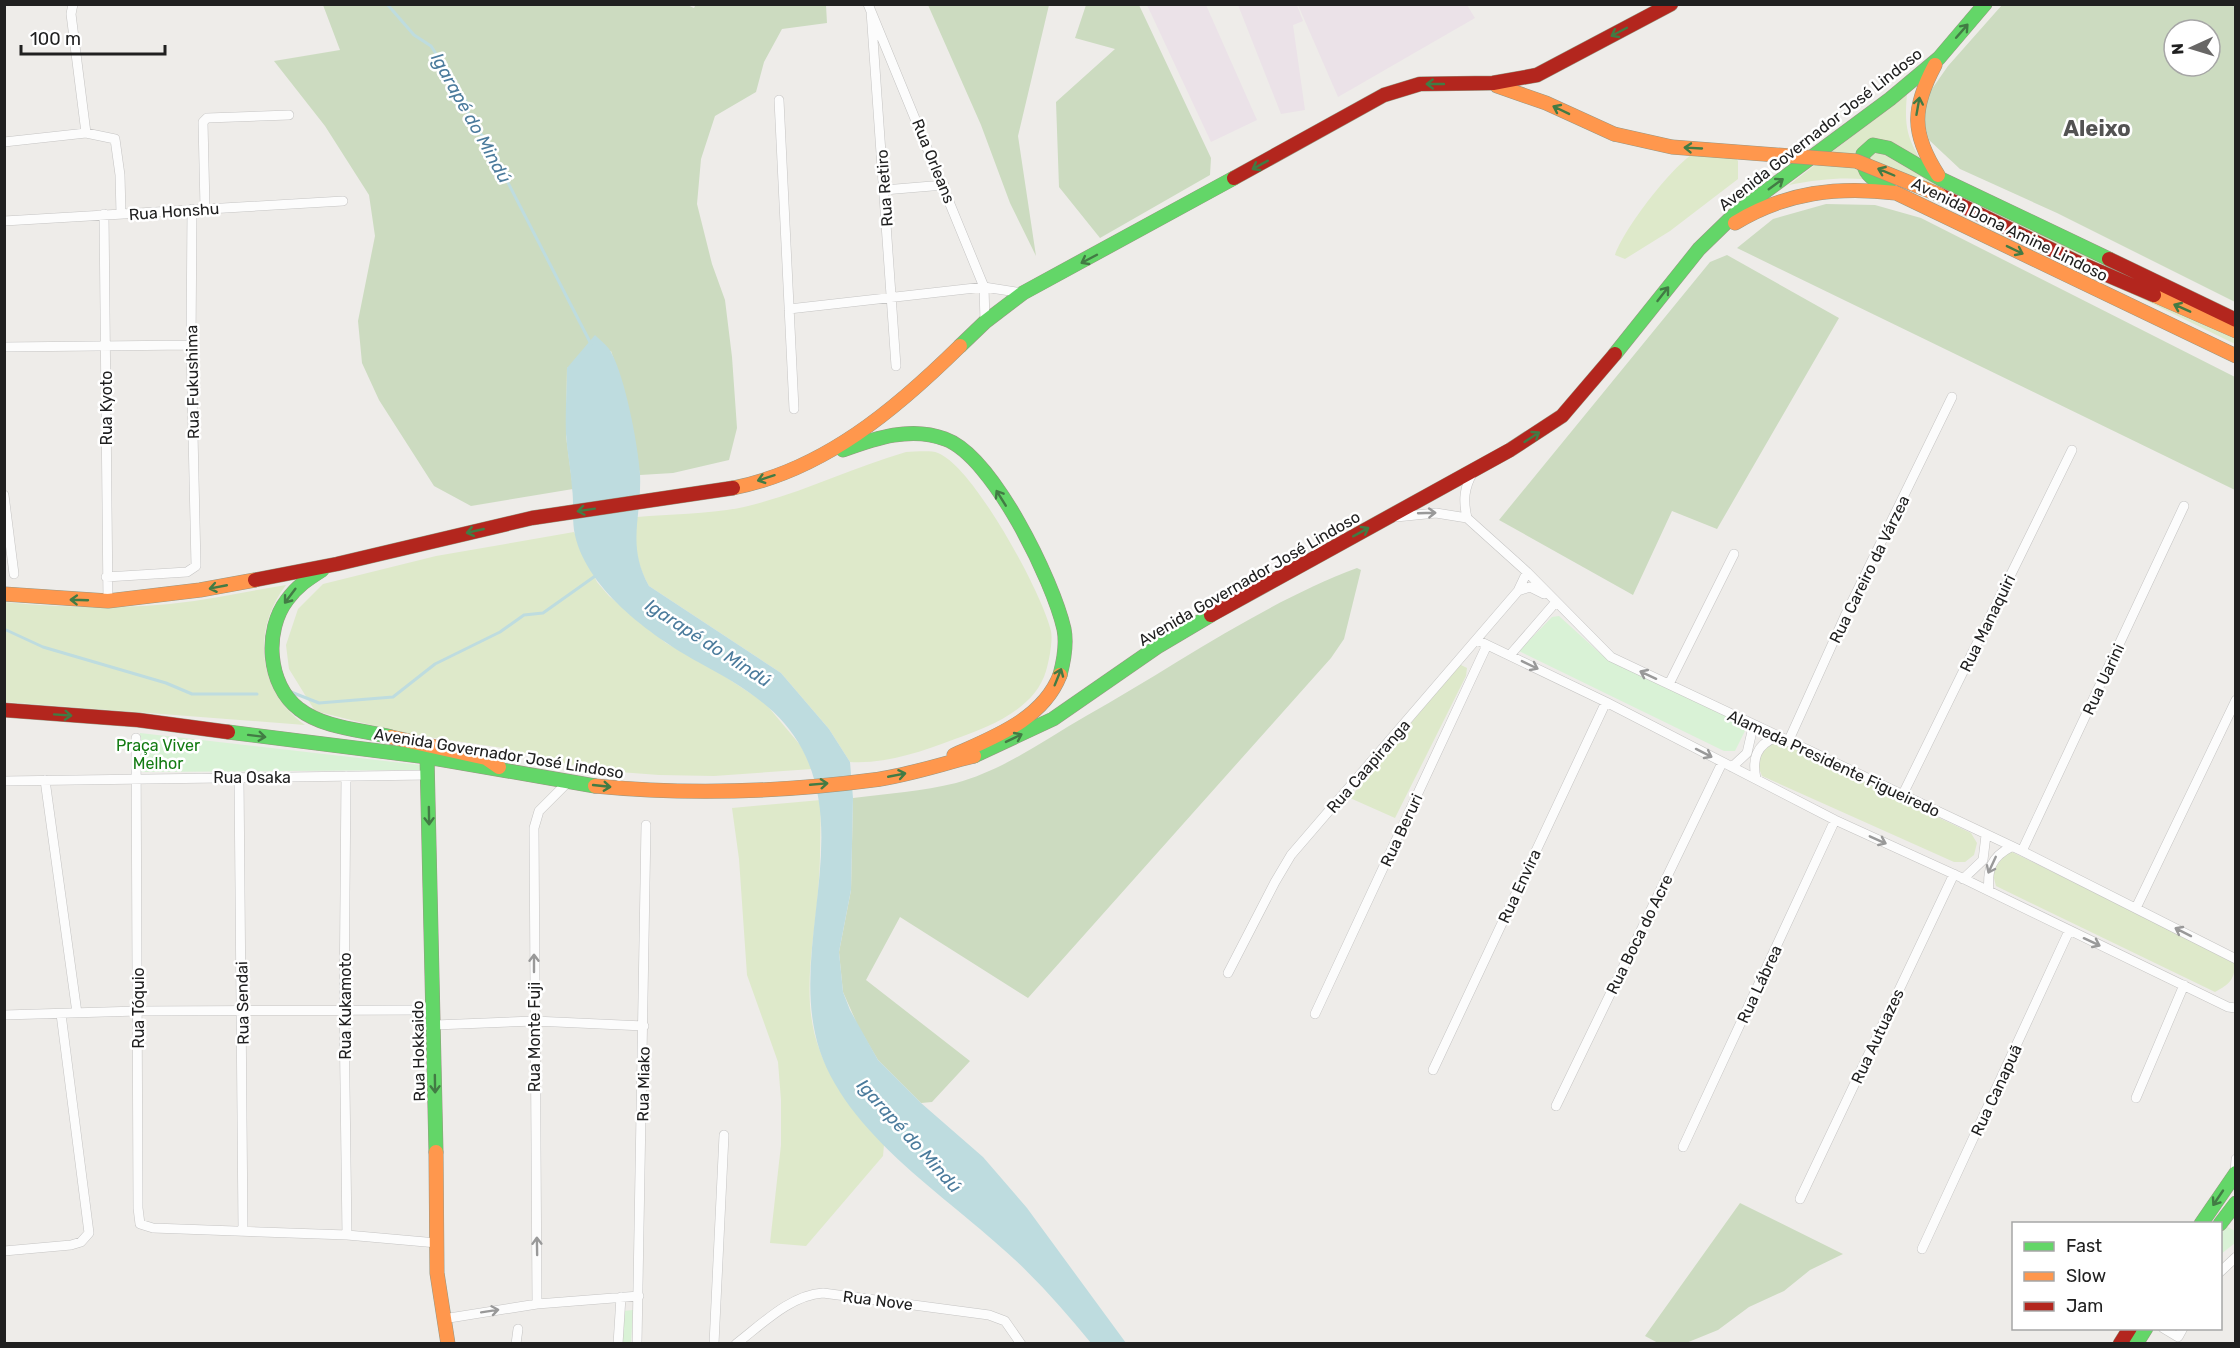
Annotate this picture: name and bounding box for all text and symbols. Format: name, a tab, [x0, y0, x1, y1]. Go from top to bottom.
scale bar	[21, 18, 165, 56]
north arrow	[2162, 18, 2222, 78]
one-way arrow	[1955, 24, 1969, 39]
one-way arrow	[1610, 27, 1628, 38]
text: 100 m	[30, 28, 81, 50]
text: N	[2168, 43, 2187, 55]
street label: Avenida Governador José Lindoso	[1715, 44, 1926, 215]
water label: Igarapé do Mindú	[426, 49, 516, 187]
one-way arrow	[1426, 78, 1446, 90]
one-way arrow	[1912, 97, 1923, 116]
one-way arrow	[1553, 104, 1571, 115]
district label: Aleixo	[2063, 115, 2131, 142]
street label: Rua Orleans	[908, 116, 959, 206]
one-way arrow	[1684, 142, 1704, 153]
street label: Rua Retiro	[872, 149, 897, 227]
one-way arrow	[1252, 159, 1269, 171]
one-way arrow	[1877, 166, 1895, 177]
street label: Avenida Dona Amine Lindoso	[1909, 174, 2111, 285]
one-way arrow	[1767, 178, 1783, 190]
street label: Rua Honshu	[128, 199, 220, 224]
one-way arrow	[2005, 244, 2023, 256]
one-way arrow	[1081, 254, 1099, 265]
one-way arrow	[1657, 287, 1670, 303]
one-way arrow	[2173, 302, 2192, 313]
street label: Rua Fukushima	[182, 325, 203, 439]
street label: Rua Kyoto	[97, 371, 116, 445]
one-way arrow	[1523, 430, 1540, 442]
one-way arrow	[757, 474, 776, 485]
one-way arrow	[995, 490, 1007, 507]
street label: Rua Careiro da Várzea	[1825, 492, 1914, 646]
one-way arrow	[577, 504, 596, 515]
street label: Avenida Governador José Lindoso	[1135, 507, 1363, 650]
one-way arrow	[1416, 507, 1436, 519]
one-way arrow	[466, 525, 485, 537]
one-way arrow	[1352, 526, 1370, 537]
street label: Rua Manaquiri	[1956, 571, 2019, 675]
one-way arrow	[208, 582, 228, 593]
one-way arrow	[283, 588, 296, 604]
one-way arrow	[70, 594, 90, 606]
water label: Igarapé do Mindú	[641, 594, 775, 692]
street label: Rua Uarini	[2079, 641, 2128, 718]
one-way arrow	[1521, 659, 1539, 671]
one-way arrow	[1053, 668, 1064, 686]
one-way arrow	[1640, 668, 1658, 680]
street label: Alameda Presidente Figueiredo	[1725, 706, 1943, 821]
one-way arrow	[52, 709, 72, 720]
street label: Rua Caapiranga	[1323, 716, 1414, 817]
street label: Avenida Governador José Lindoso	[373, 724, 625, 783]
one-way arrow	[246, 730, 266, 741]
one-way arrow	[1004, 732, 1022, 744]
park label: Praça Viver Melhor	[116, 736, 200, 773]
one-way arrow	[1694, 748, 1712, 760]
street label: Rua Osaka	[213, 768, 291, 787]
one-way arrow	[886, 769, 906, 780]
one-way arrow	[809, 778, 829, 789]
one-way arrow	[592, 781, 612, 792]
street label: Rua Beruri	[1376, 791, 1427, 870]
one-way arrow	[423, 805, 435, 825]
one-way arrow	[1869, 834, 1887, 846]
street label: Rua Envira	[1494, 846, 1545, 926]
one-way arrow	[1986, 855, 1997, 873]
street label: Rua Boca do Acre	[1602, 871, 1677, 997]
one-way arrow	[2175, 926, 2193, 938]
one-way arrow	[2083, 936, 2101, 948]
street label: Rua Lábrea	[1733, 942, 1786, 1026]
street label: Rua Kukamoto	[336, 952, 355, 1060]
one-way arrow	[528, 953, 540, 973]
street label: Rua Sendai	[232, 961, 253, 1045]
street label: Rua Tóquio	[129, 967, 148, 1049]
street label: Rua Monte Fuji	[525, 982, 544, 1092]
street label: Rua Autuazes	[1847, 986, 1908, 1087]
street label: Rua Hokkaido	[408, 1000, 429, 1102]
street label: Rua Canapuã	[1967, 1041, 2026, 1139]
street label: Rua Miako	[633, 1046, 654, 1122]
one-way arrow	[430, 1073, 441, 1093]
water label: Igarapé do Mindú	[852, 1075, 966, 1198]
one-way arrow	[2212, 1189, 2224, 1206]
legend	[2012, 1222, 2222, 1330]
text: Fast	[2066, 1235, 2102, 1257]
one-way arrow	[531, 1236, 542, 1256]
text: Slow	[2066, 1265, 2106, 1287]
street label: Rua Nove	[842, 1287, 914, 1314]
text: Jam	[2066, 1295, 2103, 1317]
one-way arrow	[480, 1306, 499, 1317]

